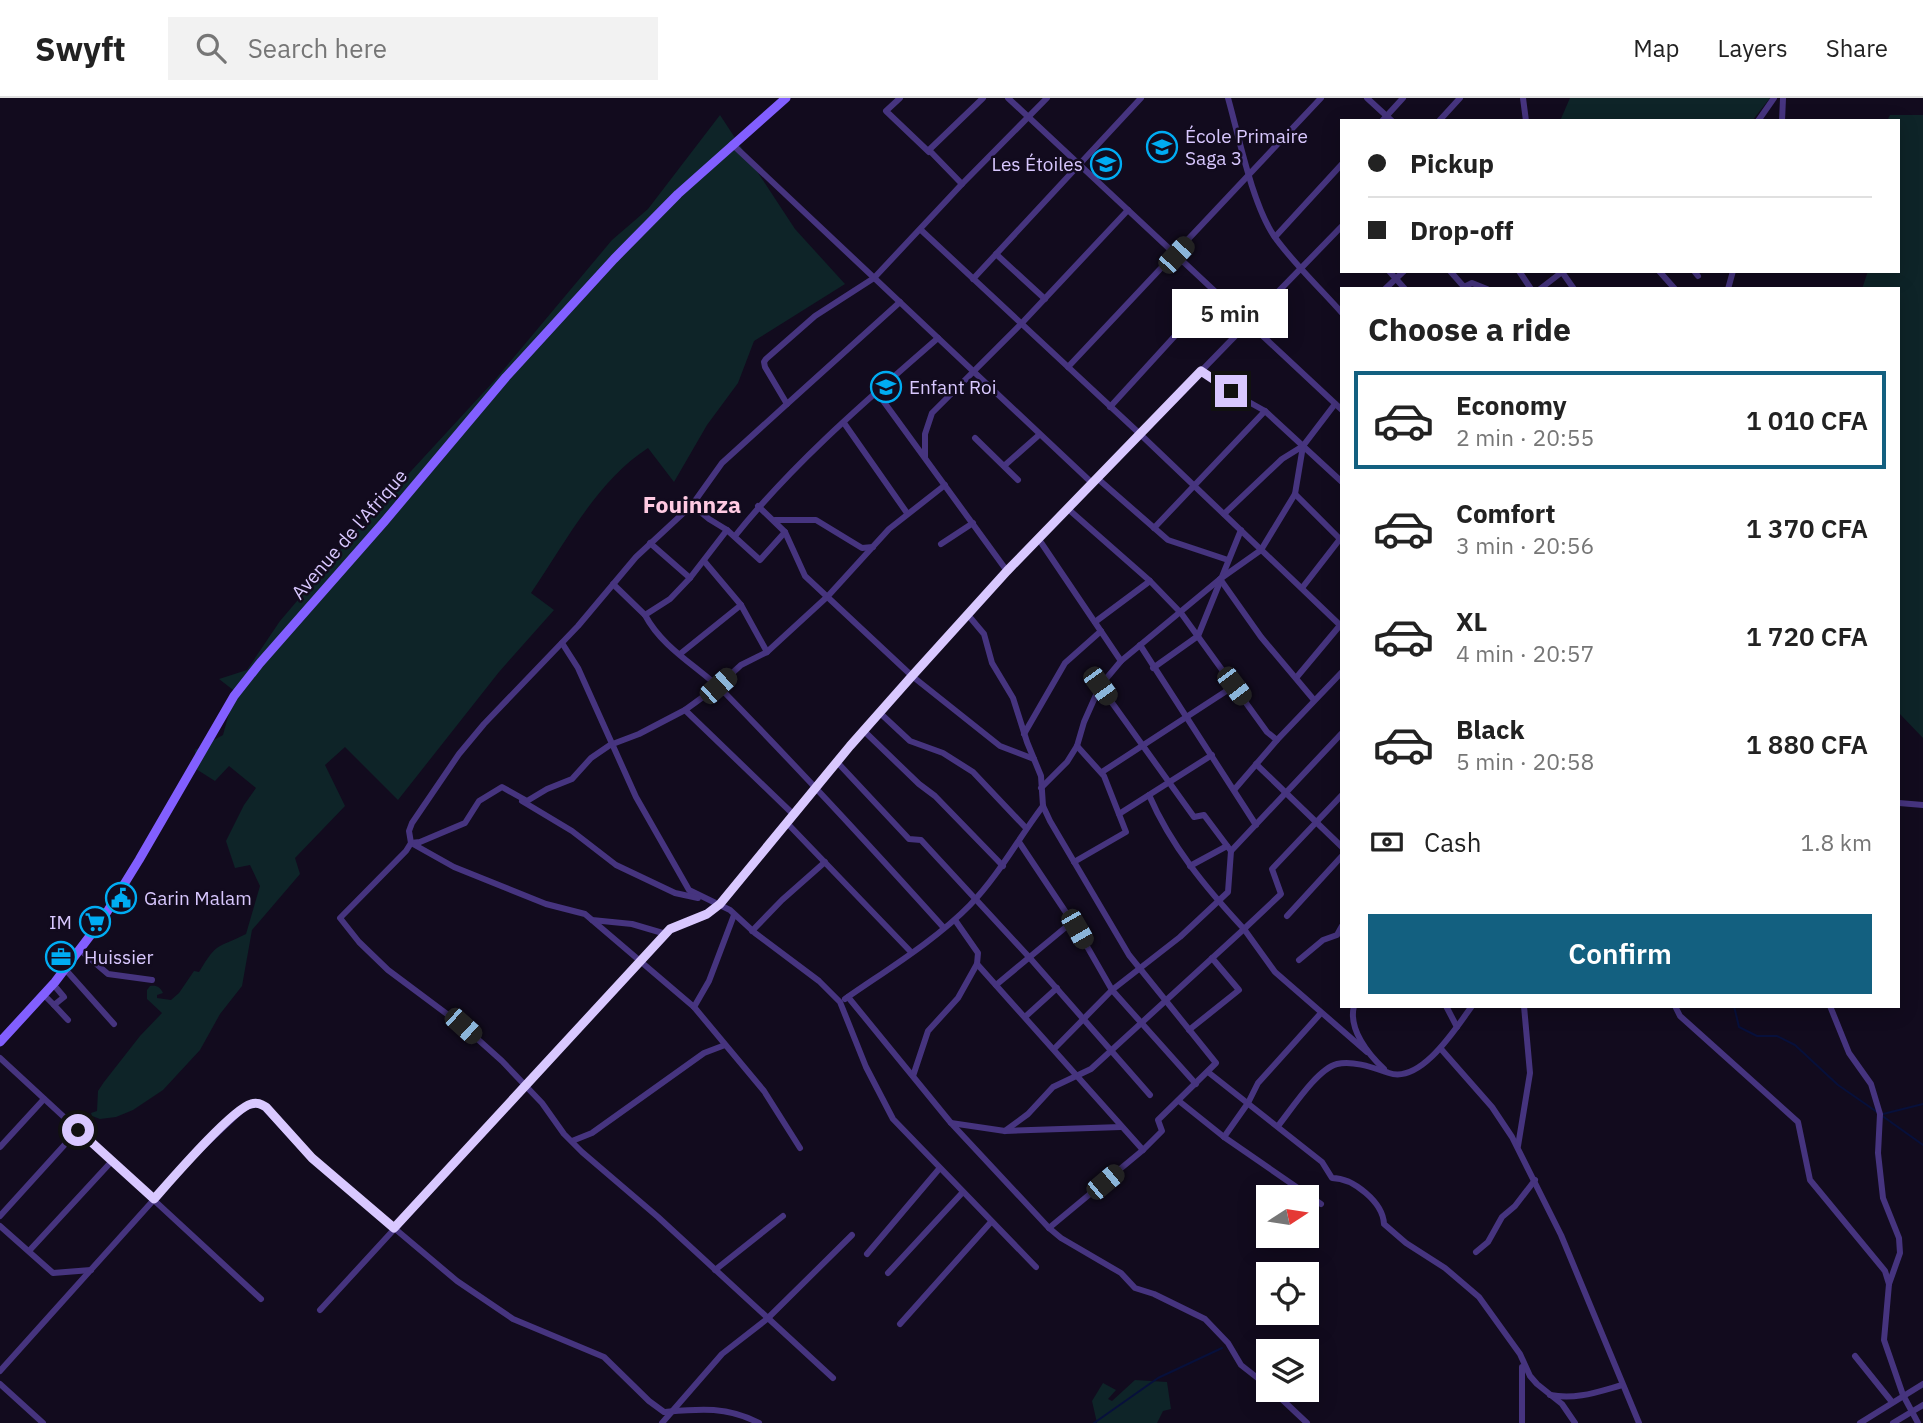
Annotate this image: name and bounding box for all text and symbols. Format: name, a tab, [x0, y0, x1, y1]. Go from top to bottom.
search box	[168, 17, 658, 80]
text: Swyft	[35, 27, 126, 70]
icon: search	[192, 29, 230, 67]
text: Search here	[248, 31, 387, 65]
text: Map	[1633, 32, 1680, 64]
text: Layers	[1718, 32, 1788, 64]
text: Share	[1826, 32, 1888, 64]
place label: École Primaire Saga 3	[1185, 124, 1308, 170]
school or university icon: École Primaire Saga 3	[1145, 130, 1179, 164]
text: Pickup	[1410, 146, 1494, 180]
school or university icon: Les Étoiles	[1089, 147, 1123, 181]
place label: Les Étoiles	[992, 152, 1083, 176]
text: Drop-off	[1410, 213, 1513, 247]
car	[1154, 232, 1199, 278]
callout: 5 min	[1173, 289, 1289, 338]
text: 5 min	[1200, 298, 1260, 328]
text: Choose a ride	[1368, 308, 1571, 350]
school or university icon: Enfant Roi	[869, 370, 903, 404]
place label: Enfant Roi	[909, 375, 996, 399]
route end	[1215, 375, 1247, 407]
text: Economy	[1456, 388, 1567, 422]
icon: car	[1372, 389, 1435, 452]
text: 1 010 CFA	[1746, 403, 1868, 437]
text: 2 min · 20:55	[1456, 422, 1594, 452]
street label: Avenue de l'Afrique	[286, 464, 412, 604]
district label: Fouinnza	[643, 489, 741, 519]
text: Comfort	[1456, 496, 1555, 530]
icon: car	[1372, 497, 1435, 560]
text: 1 370 CFA	[1746, 511, 1868, 545]
text: 3 min · 20:56	[1456, 530, 1594, 560]
text: XL	[1456, 604, 1487, 638]
icon: car	[1372, 605, 1435, 668]
text: 1 720 CFA	[1746, 619, 1868, 653]
text: 4 min · 20:57	[1456, 638, 1594, 668]
car	[1080, 663, 1121, 709]
car	[1213, 663, 1256, 709]
car	[696, 664, 741, 708]
text: Black	[1456, 712, 1524, 746]
icon: car	[1372, 713, 1435, 776]
text: 1 880 CFA	[1746, 727, 1868, 761]
text: 5 min · 20:58	[1456, 746, 1594, 776]
icon: cash	[1368, 823, 1406, 861]
text: Cash	[1424, 825, 1481, 859]
text: 1.8 km	[1801, 827, 1872, 857]
public building icon: Garin Malam	[104, 881, 138, 915]
place label: Garin Malam	[144, 886, 252, 910]
supermarket icon: IM	[78, 905, 112, 939]
car	[1058, 906, 1097, 952]
place label: IM	[49, 910, 72, 934]
button: Confirm	[1368, 914, 1872, 994]
office icon: Huissier	[44, 940, 78, 974]
place label: Huissier	[84, 945, 154, 969]
car	[441, 1004, 486, 1048]
route start	[62, 1114, 94, 1146]
car	[1083, 1160, 1128, 1204]
north arrow	[1256, 1185, 1320, 1248]
map controls	[1256, 1185, 1319, 1402]
button: locate	[1256, 1262, 1319, 1325]
button: layers	[1256, 1339, 1319, 1402]

